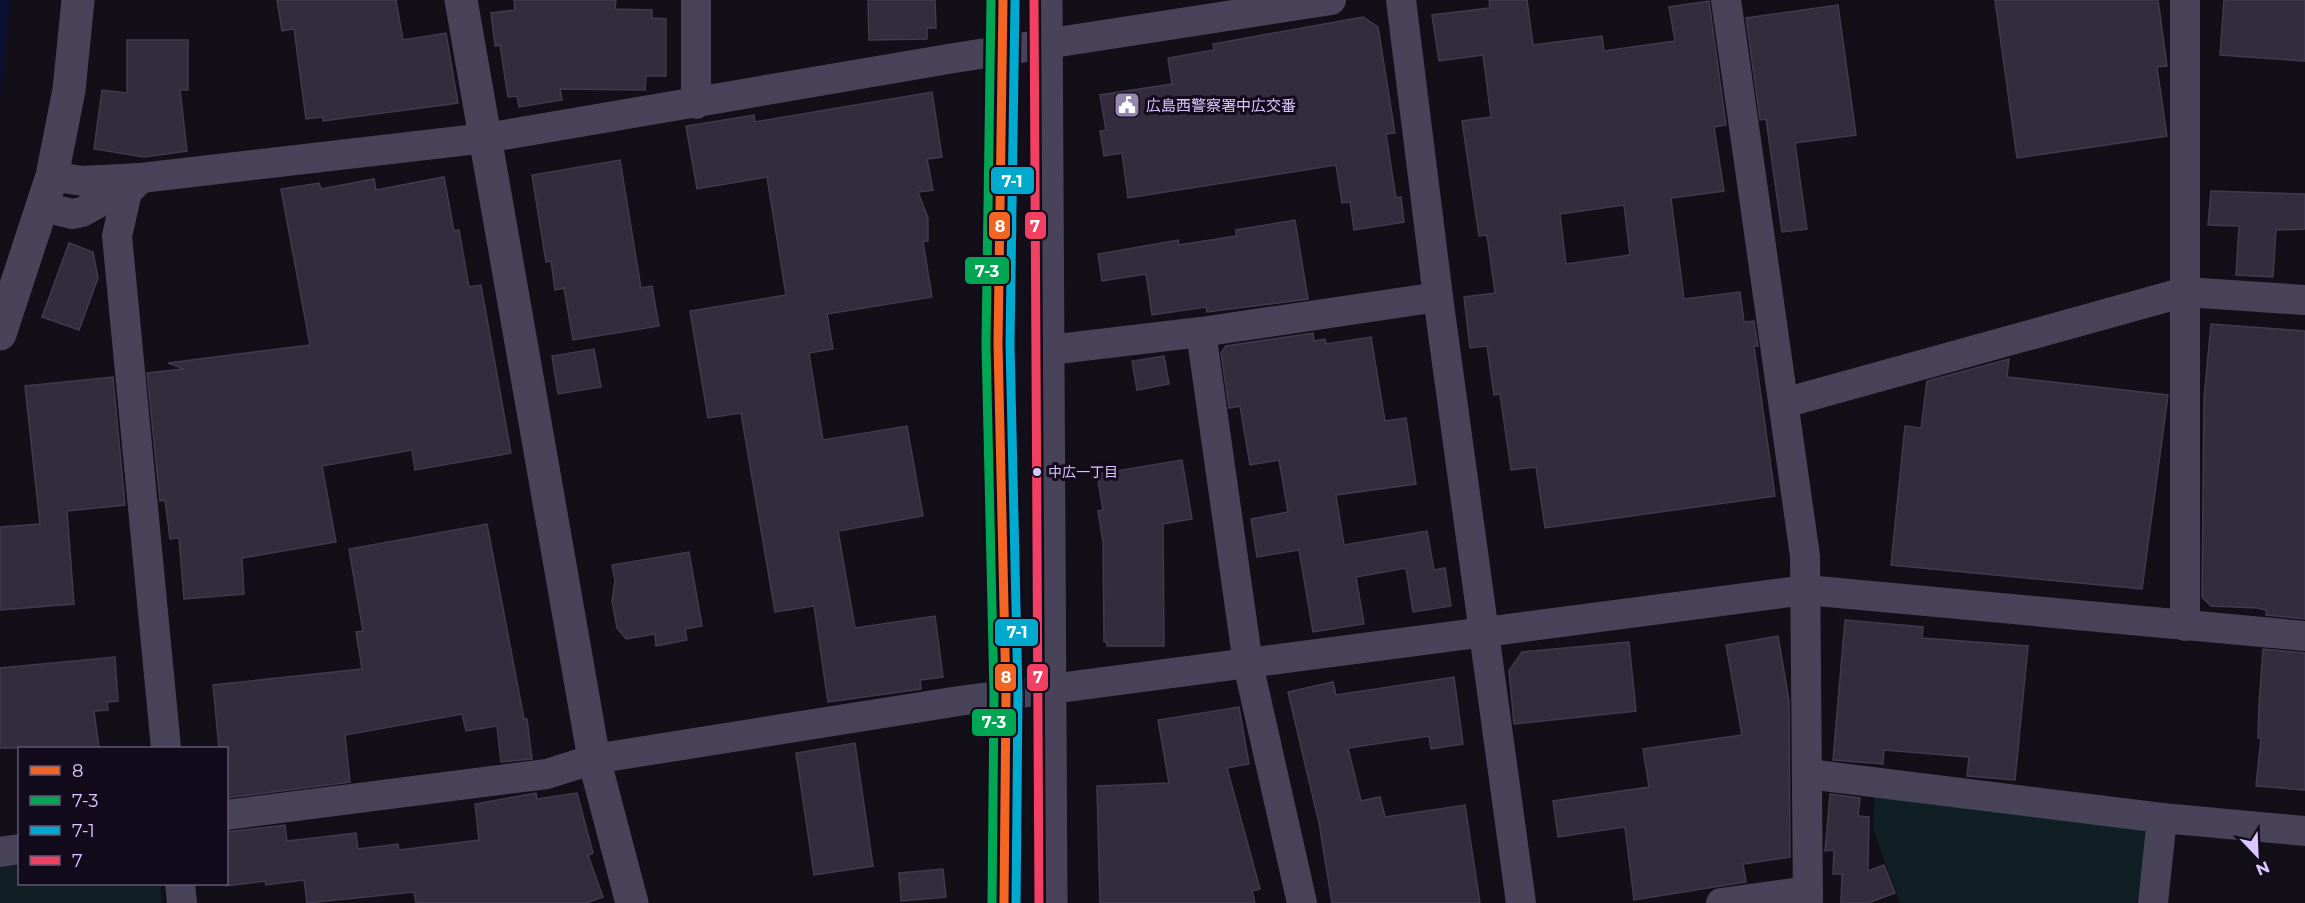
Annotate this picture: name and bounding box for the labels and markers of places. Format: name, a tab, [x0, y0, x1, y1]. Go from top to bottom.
public building icon: 広島西警察署中広交番	[1112, 90, 1142, 120]
place label: 広島西警察署中広交番	[1146, 96, 1296, 115]
place label: 中広一丁目	[1048, 463, 1118, 481]
marker: 中広一丁目	[1031, 466, 1043, 478]

